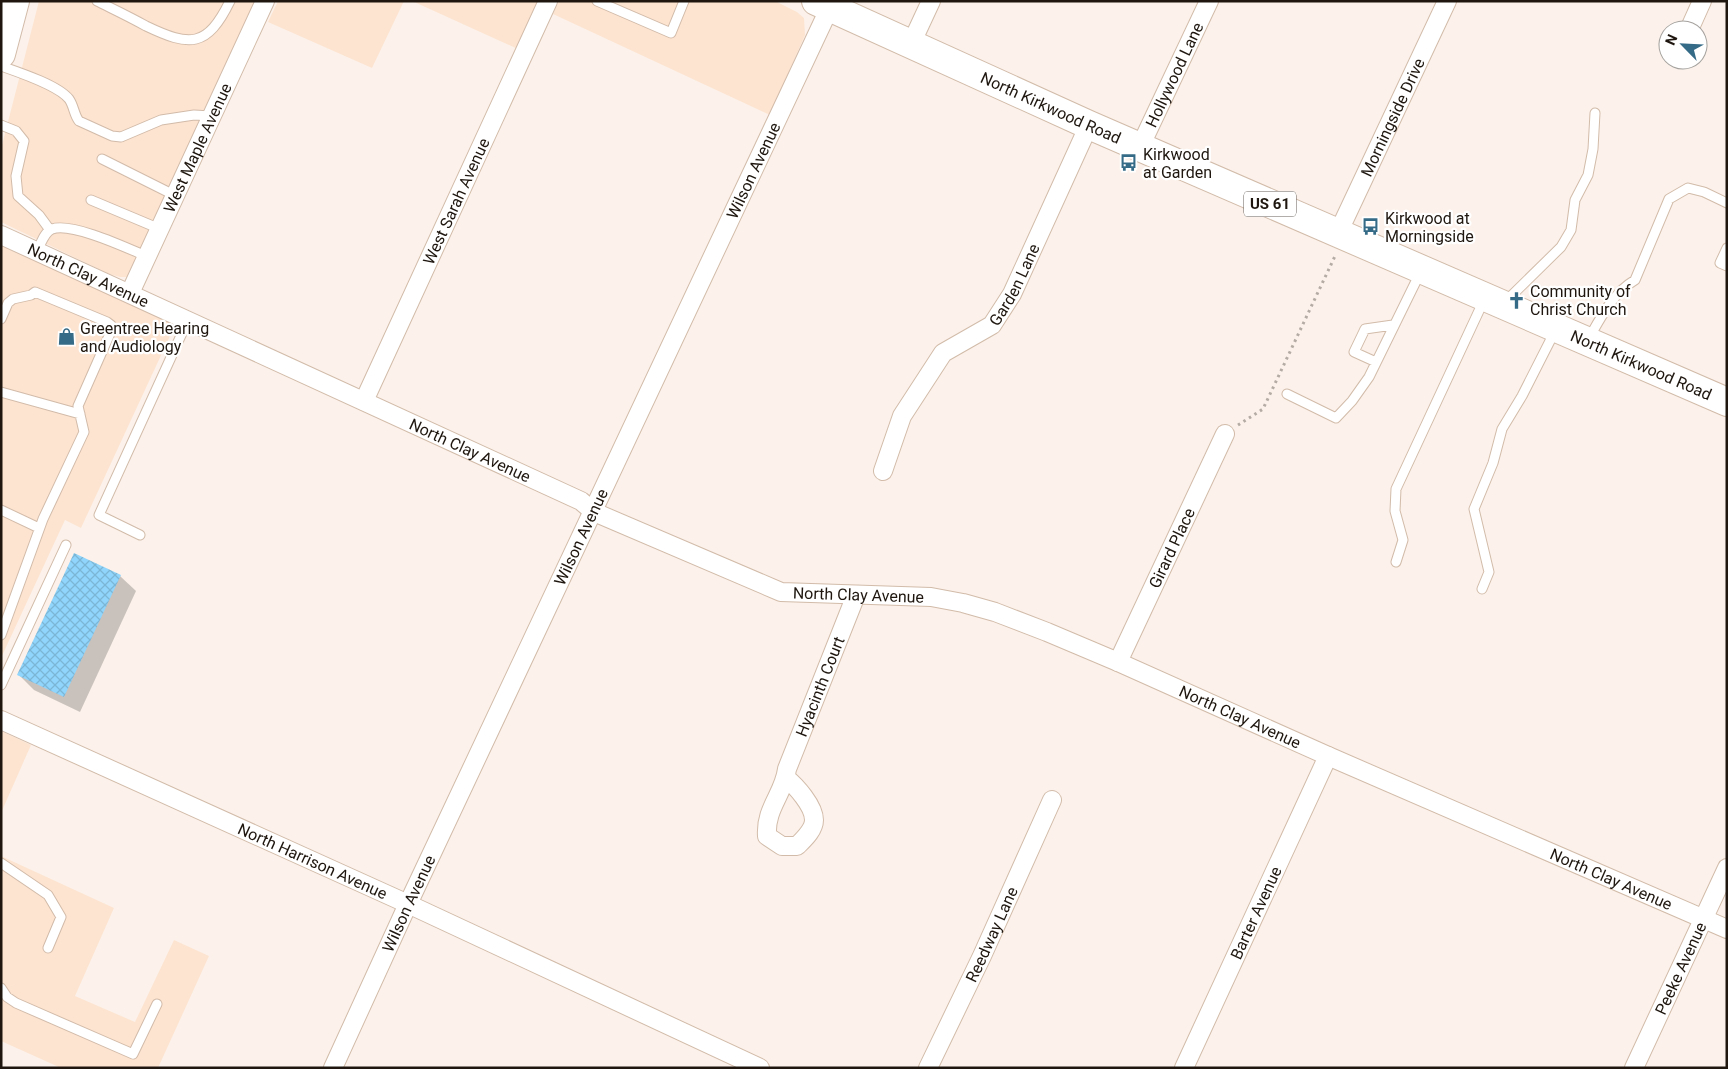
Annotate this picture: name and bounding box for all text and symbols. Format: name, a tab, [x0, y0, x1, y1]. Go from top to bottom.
street label: Hollywood Lane	[1141, 19, 1207, 130]
north arrow	[1658, 20, 1708, 70]
text: N	[1662, 32, 1680, 47]
street label: Morningside Drive	[1356, 55, 1428, 179]
street label: North Kirkwood Road	[978, 68, 1124, 147]
street label: West Maple Avenue	[159, 80, 235, 215]
street label: Wilson Avenue	[722, 119, 784, 222]
street label: West Sarah Avenue	[419, 135, 493, 267]
place label: Kirkwood at Garden	[1143, 145, 1212, 182]
bus stop icon: Kirkwood at Garden	[1119, 153, 1139, 173]
road number: US 61	[1244, 192, 1296, 216]
place label: Kirkwood at Morningside	[1385, 209, 1474, 246]
bus stop icon: Kirkwood at Morningside	[1361, 217, 1381, 237]
street label: North Clay Avenue	[25, 239, 152, 311]
street label: Garden Lane	[985, 241, 1043, 329]
place label: Community of Christ Church	[1530, 282, 1631, 319]
church icon: Community of Christ Church	[1506, 290, 1526, 310]
place label: Greentree Hearing and Audiology	[80, 319, 209, 356]
street label: North Kirkwood Road	[1568, 326, 1715, 404]
shop icon: Greentree Hearing and Audiology	[56, 327, 76, 347]
street label: North Clay Avenue	[406, 414, 534, 486]
street label: Wilson Avenue	[550, 486, 612, 588]
street label: Girard Place	[1145, 505, 1198, 591]
street label: North Clay Avenue	[793, 583, 924, 606]
street label: Hyacinth Court	[791, 634, 848, 739]
street label: North Clay Avenue	[1176, 681, 1304, 752]
street label: North Harrison Avenue	[235, 819, 390, 903]
street label: North Clay Avenue	[1547, 844, 1675, 914]
street label: Wilson Avenue	[378, 852, 439, 955]
street label: Barter Avenue	[1226, 863, 1285, 962]
street label: Reedway Lane	[961, 884, 1021, 985]
street label: Peeke Avenue	[1651, 919, 1710, 1017]

